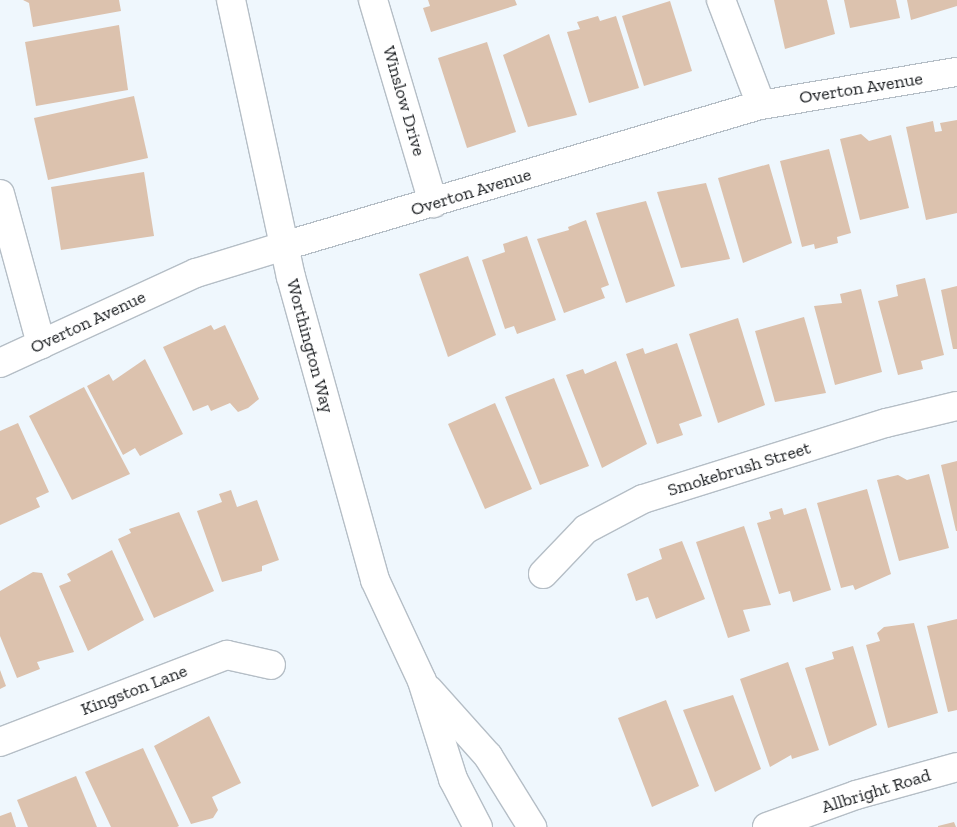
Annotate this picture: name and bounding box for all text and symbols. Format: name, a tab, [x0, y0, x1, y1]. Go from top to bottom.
street label: Winslow Drive	[378, 43, 430, 159]
street label: Overton Avenue	[797, 68, 925, 108]
street label: Overton Avenue	[408, 163, 534, 221]
street label: Worthington Way	[282, 276, 338, 416]
street label: Overton Avenue	[27, 286, 149, 358]
street label: Smokebrush Street	[665, 437, 813, 501]
street label: Kingston Lane	[78, 660, 190, 720]
street label: Allbright Road	[819, 764, 933, 818]

